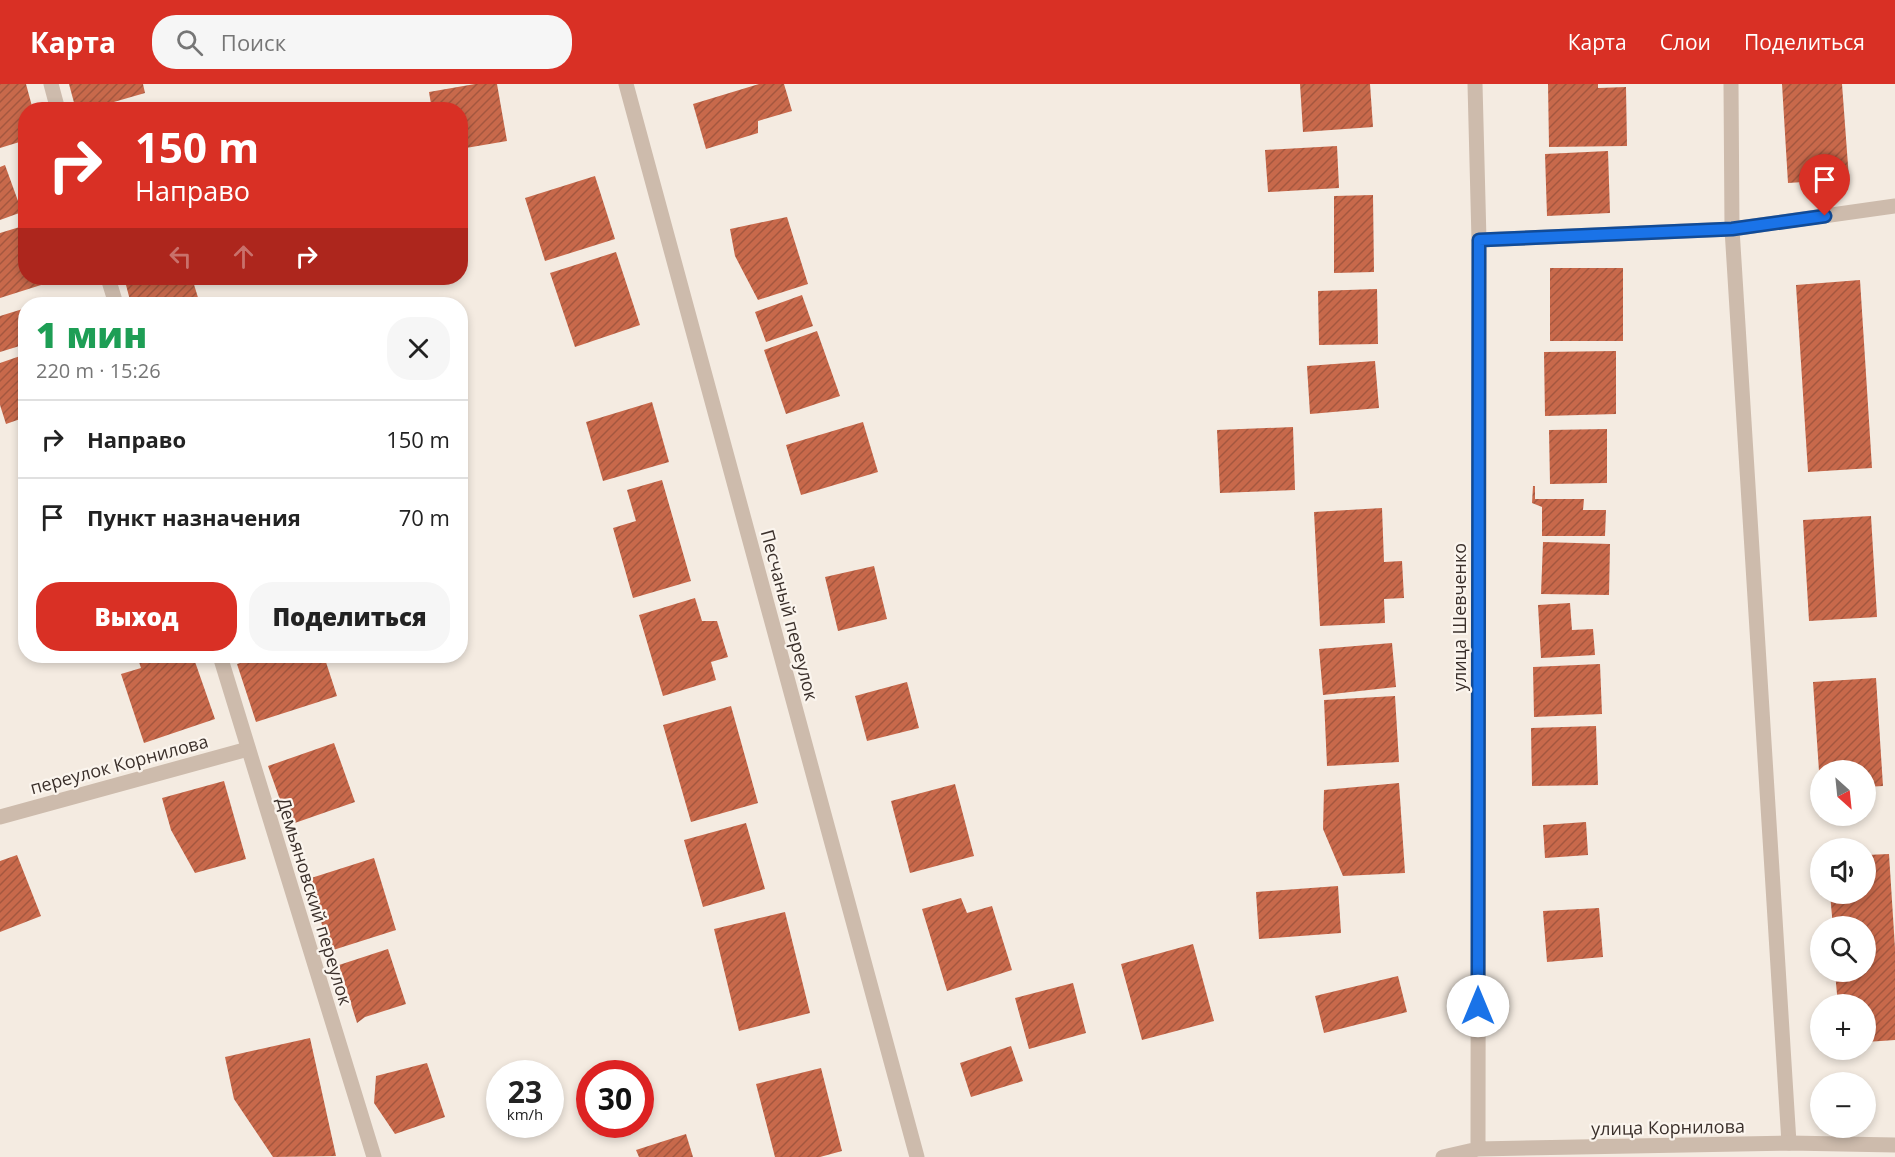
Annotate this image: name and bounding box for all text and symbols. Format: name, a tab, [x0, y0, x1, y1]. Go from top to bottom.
search box	[152, 15, 572, 69]
text: Карта	[30, 23, 116, 61]
icon: search	[173, 26, 206, 59]
text: Поиск	[221, 27, 286, 57]
text: Карта	[1568, 28, 1627, 56]
text: Слои	[1660, 28, 1711, 56]
text: Поделиться	[1744, 28, 1865, 56]
text: 150 m	[135, 118, 259, 175]
icon: right	[36, 126, 114, 204]
pin	[1799, 154, 1850, 216]
icon: arrive	[1808, 163, 1841, 196]
text: Направо	[135, 172, 250, 209]
icon: left	[164, 240, 197, 273]
icon: ahead	[227, 240, 260, 273]
icon: right	[290, 240, 323, 273]
text: 1 мин	[36, 310, 147, 359]
button: close	[387, 317, 450, 380]
text: 220 m · 15:26	[36, 357, 161, 384]
icon: right	[36, 423, 69, 456]
text: Направо	[87, 424, 186, 454]
text: 150 m	[386, 424, 450, 454]
icon: arrive	[36, 501, 69, 534]
text: Пункт назначения	[87, 502, 301, 532]
text: 70 m	[399, 502, 450, 532]
street label: Песчаный переулок	[756, 527, 825, 704]
street label: улица Шевченко	[1447, 543, 1471, 691]
button: Выход	[36, 582, 237, 651]
button: Поделиться	[249, 582, 450, 651]
street label: переулок Корнилова	[27, 729, 211, 799]
north arrow	[1810, 760, 1876, 826]
map controls	[1810, 760, 1876, 1138]
street label: Демьяновский переулок	[272, 794, 358, 1008]
button: sound	[1810, 838, 1876, 904]
button: search	[1810, 916, 1876, 982]
position arrow	[1446, 974, 1510, 1038]
button: +	[1810, 994, 1876, 1060]
speed limit sign: 30	[576, 1060, 654, 1138]
text: 23	[508, 1071, 542, 1112]
button: −	[1810, 1072, 1876, 1138]
text: km/h	[507, 1104, 543, 1124]
street label: улица Корнилова	[1591, 1114, 1745, 1140]

